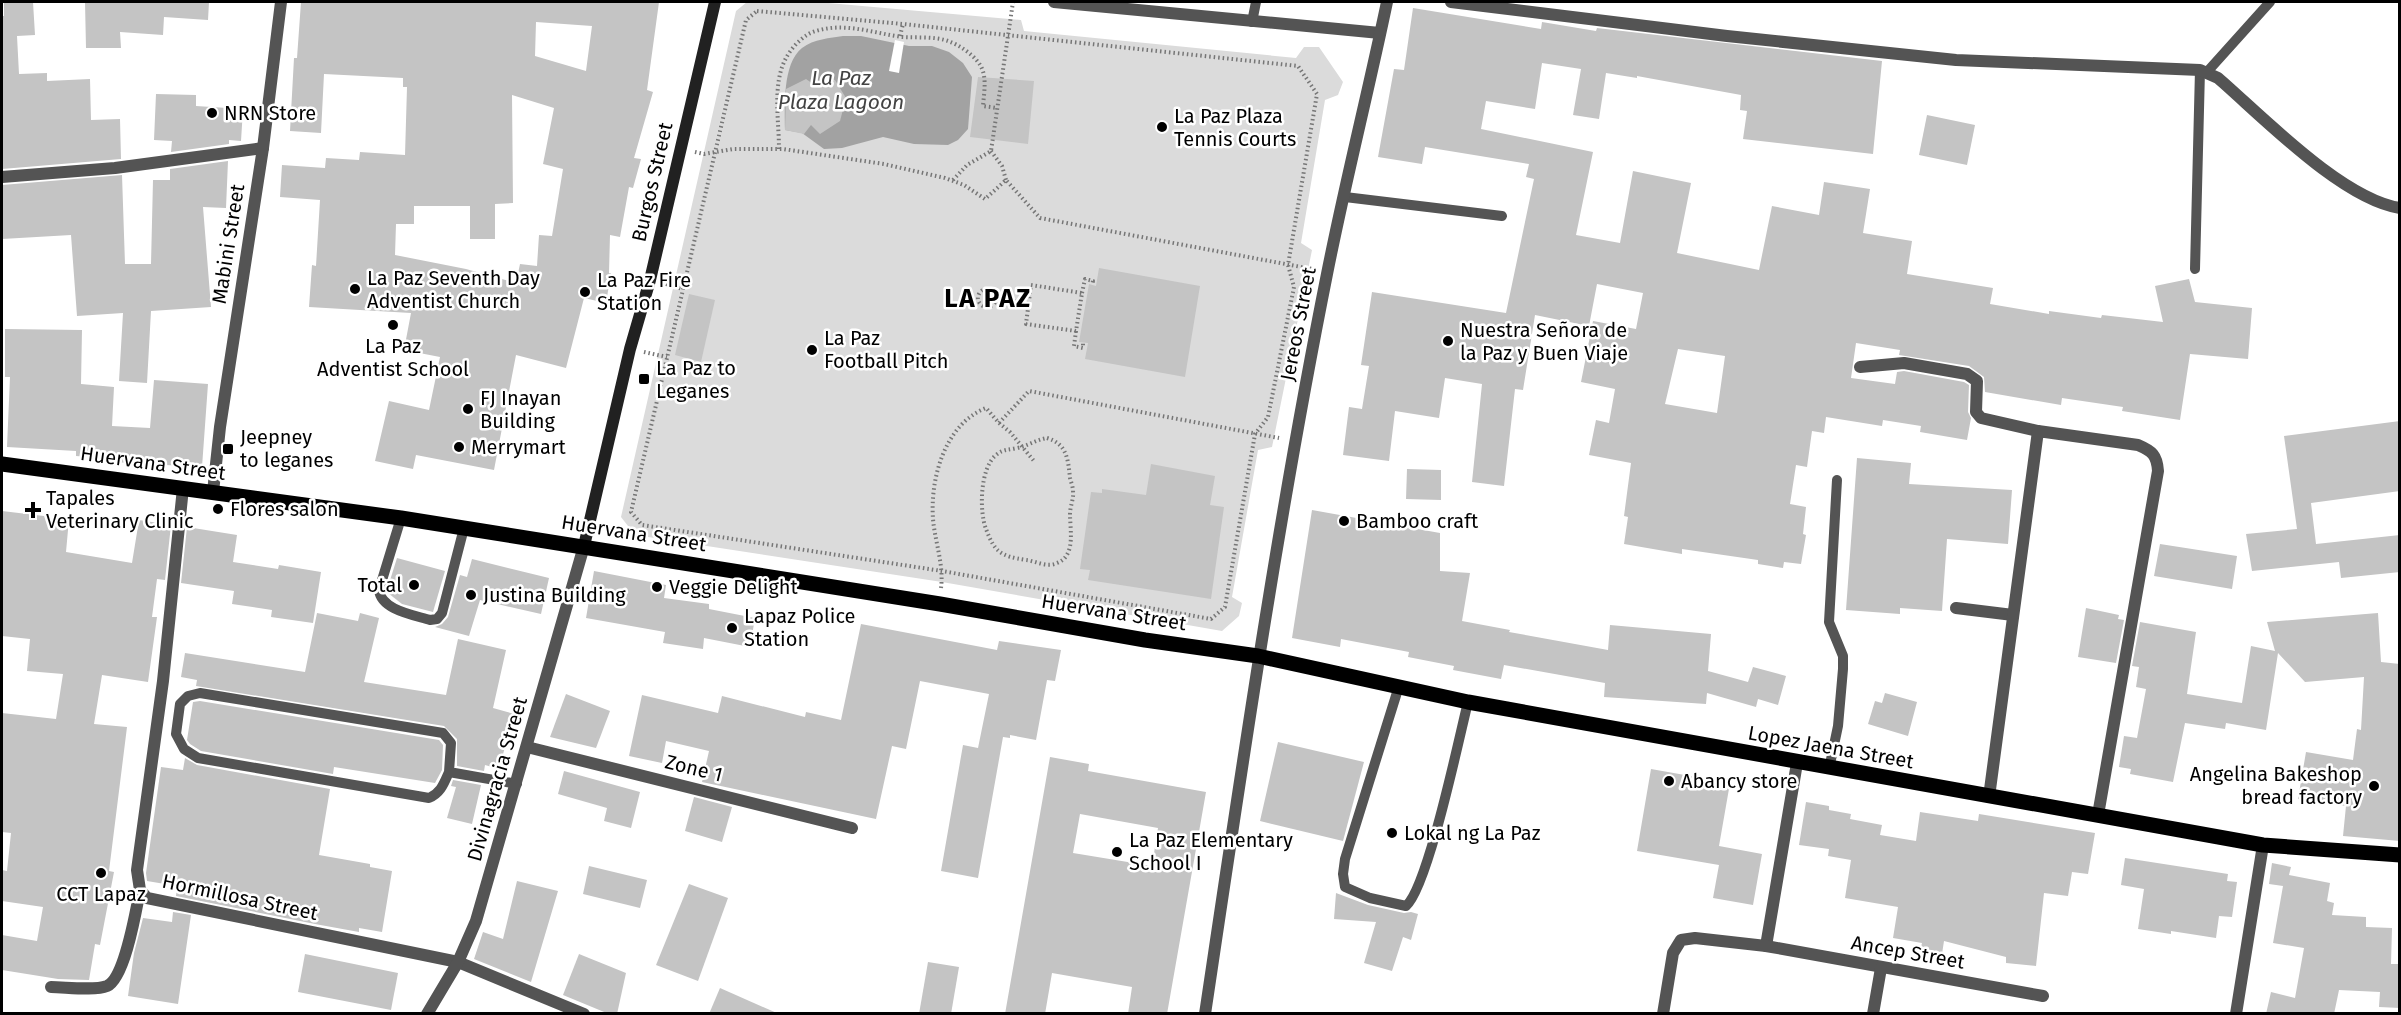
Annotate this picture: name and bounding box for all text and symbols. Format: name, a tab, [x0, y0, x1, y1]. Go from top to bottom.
water label: La Paz Plaza Lagoon	[778, 65, 904, 115]
place label: NRN Store	[224, 101, 316, 125]
place label: La Paz Plaza Tennis Courts	[1174, 104, 1296, 151]
marker: NRN Store	[205, 106, 219, 120]
street label: Burgos Street	[627, 119, 678, 244]
marker: La Paz Plaza Tennis Courts	[1155, 120, 1169, 134]
street label: Mabini Street	[207, 182, 249, 306]
street label: Jereos Street	[1275, 264, 1321, 383]
place label: La Paz Seventh Day Adventist Church	[367, 266, 540, 313]
place label: La Paz Fire Station	[597, 268, 691, 315]
marker: La Paz Seventh Day Adventist Church	[348, 282, 362, 296]
district label: LA PAZ	[944, 283, 1032, 314]
marker: La Paz Fire Station	[578, 285, 592, 299]
marker: La Paz Adventist School	[386, 318, 400, 332]
place label: Nuestra Señora de la Paz y Buen Viaje	[1460, 318, 1628, 365]
place label: La Paz Football Pitch	[824, 326, 949, 373]
place label: La Paz Adventist School	[317, 334, 469, 381]
marker: Nuestra Señora de la Paz y Buen Viaje	[1441, 334, 1455, 348]
marker: La Paz Football Pitch	[805, 343, 819, 357]
place label: La Paz to Leganes	[656, 356, 736, 403]
marker: La Paz to Leganes	[637, 372, 651, 386]
place label: FJ Inayan Building	[480, 386, 561, 433]
marker: FJ Inayan Building	[461, 402, 475, 416]
place label: Jeepney to leganes	[240, 425, 333, 472]
place label: Merrymart	[471, 435, 566, 459]
marker: Merrymart	[452, 440, 466, 454]
street label: Huervana Street	[79, 441, 228, 485]
marker: Jeepney to leganes	[221, 442, 235, 456]
place label: Tapales Veterinary Clinic	[46, 486, 194, 533]
place label: Flores salon	[230, 497, 339, 521]
marker: Tapales Veterinary Clinic	[24, 501, 42, 519]
marker: Flores salon	[211, 502, 225, 516]
place label: Bamboo craft	[1356, 509, 1479, 533]
street label: Huervana Street	[560, 510, 709, 556]
marker: Bamboo craft	[1337, 514, 1351, 528]
place label: Total	[357, 573, 402, 597]
place label: Veggie Delight	[669, 575, 799, 599]
marker: Total	[407, 578, 421, 592]
marker: Veggie Delight	[650, 580, 664, 594]
place label: Justina Building	[483, 583, 626, 607]
marker: Justina Building	[464, 588, 478, 602]
street label: Huervana Street	[1040, 589, 1189, 635]
place label: Lapaz Police Station	[744, 604, 856, 651]
marker: Lapaz Police Station	[725, 621, 739, 635]
street label: Divinagracia Street	[462, 693, 532, 864]
street label: Lopez Jaena Street	[1746, 721, 1916, 774]
street label: Zone 1	[663, 749, 725, 787]
place label: Angelina Bakeshop bread factory	[2190, 762, 2362, 809]
place label: Abancy store	[1681, 769, 1797, 793]
marker: Abancy store	[1662, 774, 1676, 788]
marker: Angelina Bakeshop bread factory	[2367, 779, 2381, 793]
place label: Lokal ng La Paz	[1404, 821, 1541, 845]
marker: Lokal ng La Paz	[1385, 826, 1399, 840]
place label: La Paz Elementary School I	[1129, 828, 1293, 875]
marker: La Paz Elementary School I	[1110, 845, 1124, 859]
marker: CCT Lapaz	[94, 866, 108, 880]
street label: Hormillosa Street	[160, 869, 321, 925]
place label: CCT Lapaz	[56, 882, 146, 906]
street label: Ancep Street	[1849, 930, 1967, 974]

